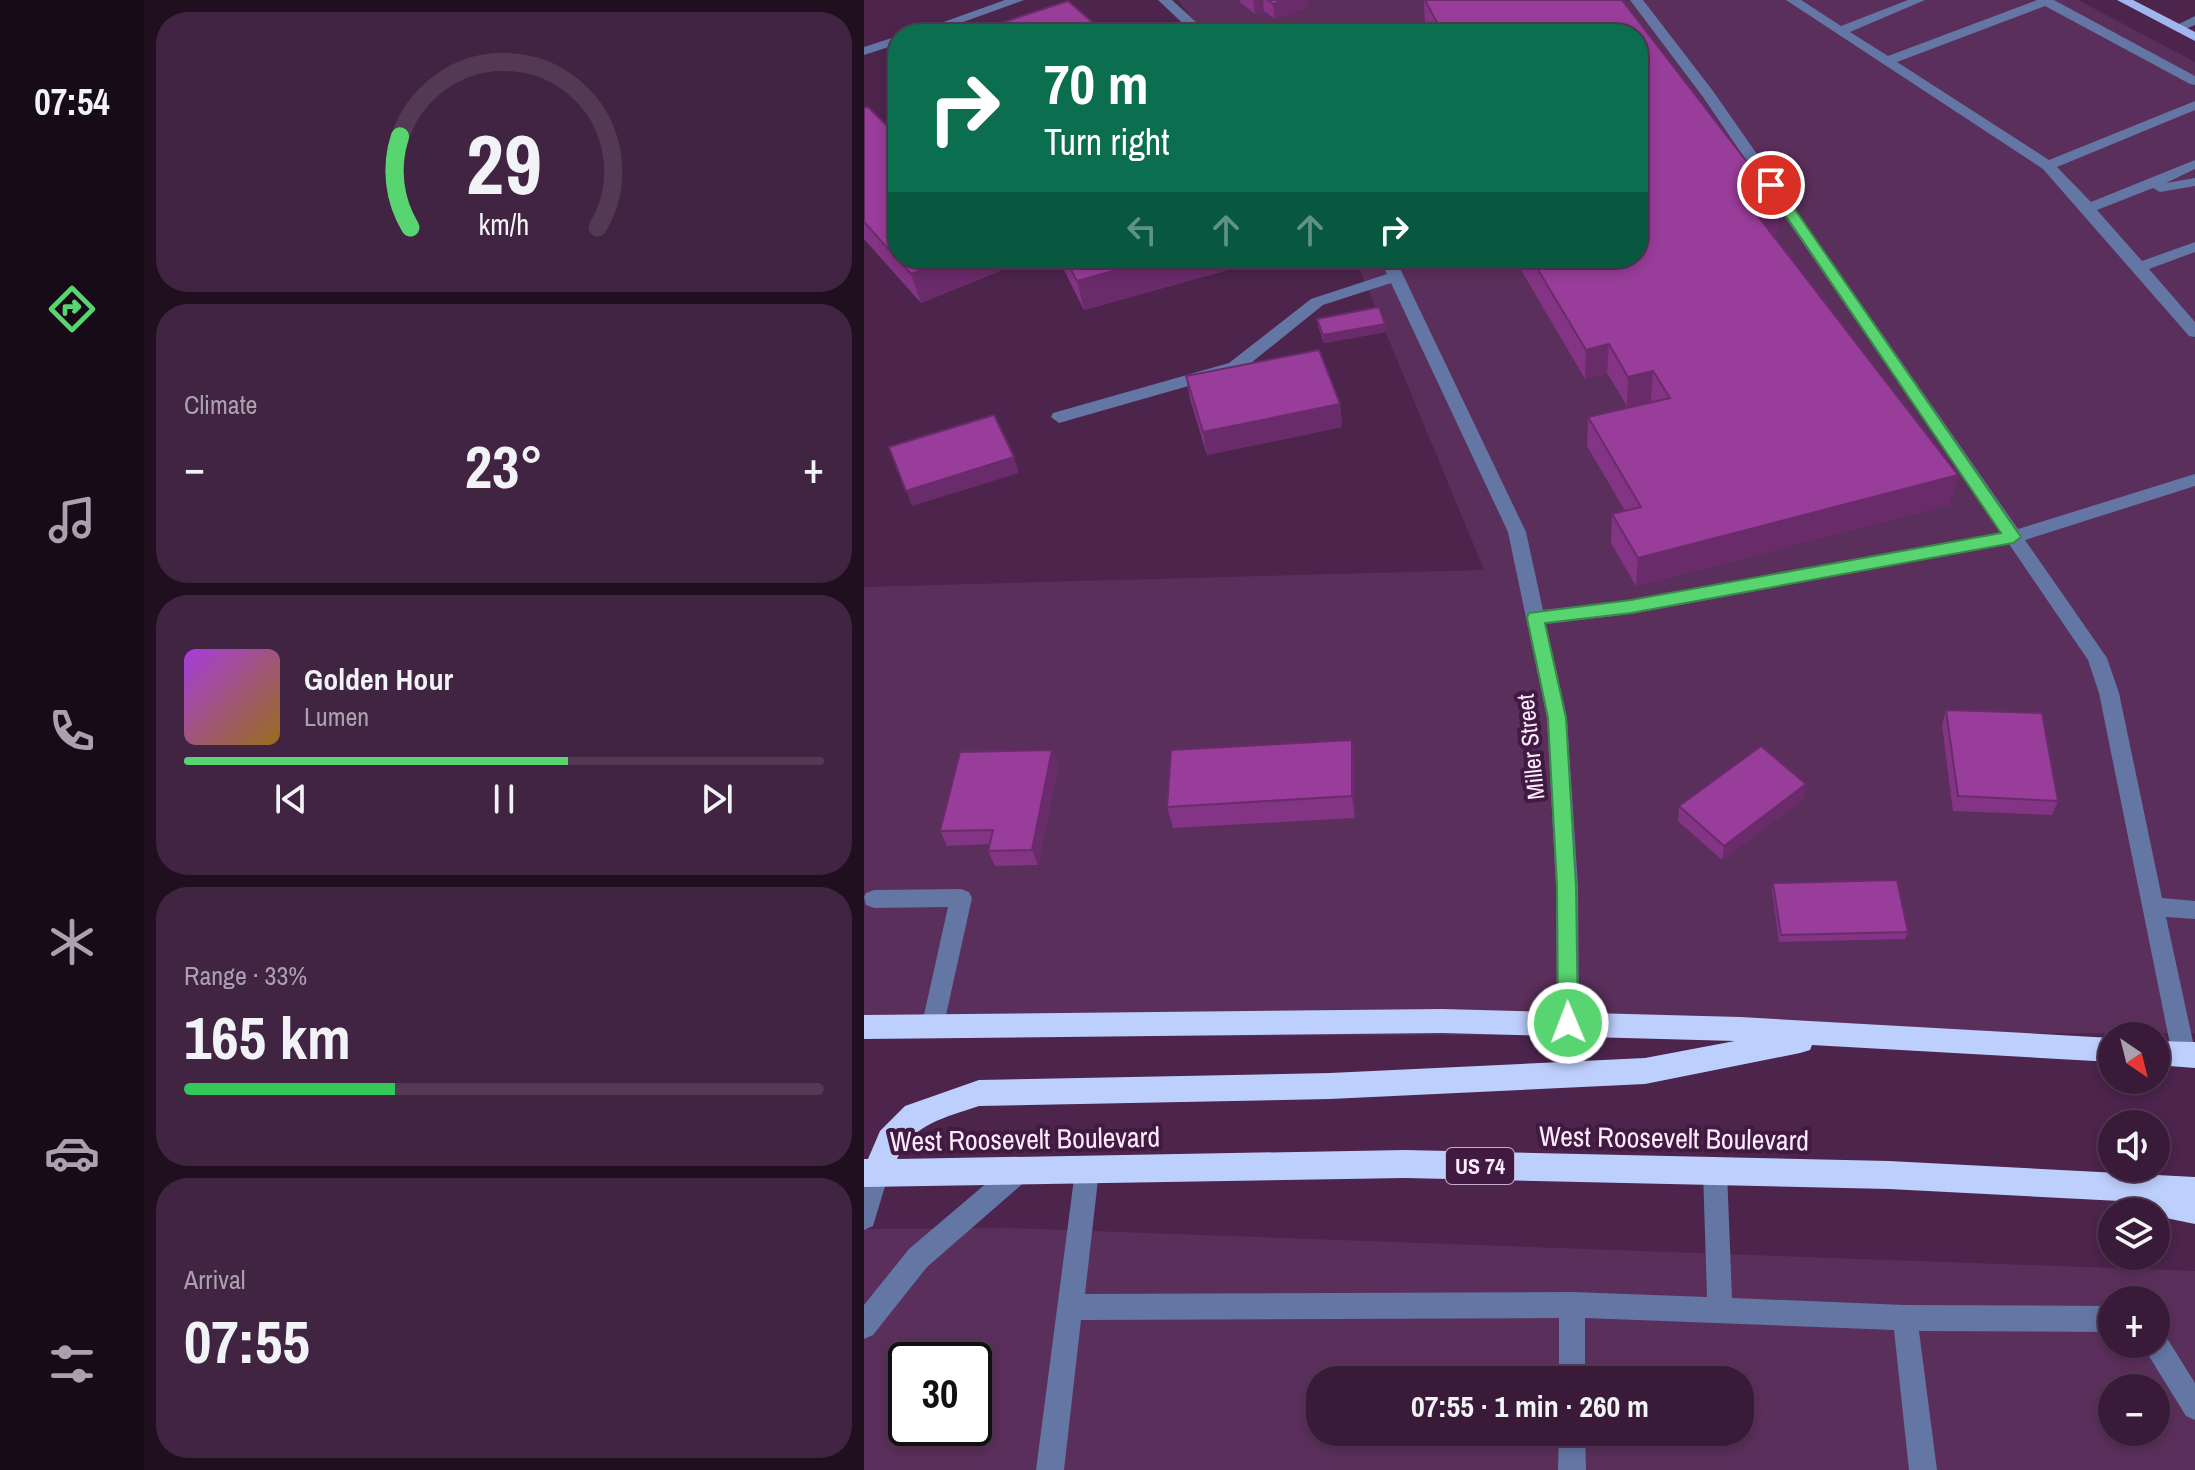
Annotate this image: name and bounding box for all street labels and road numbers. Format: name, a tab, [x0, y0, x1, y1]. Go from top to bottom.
street label: Miller Street	[1508, 692, 1551, 801]
street label: West Roosevelt Boulevard	[1539, 1117, 1809, 1159]
street label: West Roosevelt Boulevard	[890, 1118, 1160, 1160]
road number: US 74	[1446, 1148, 1514, 1184]

